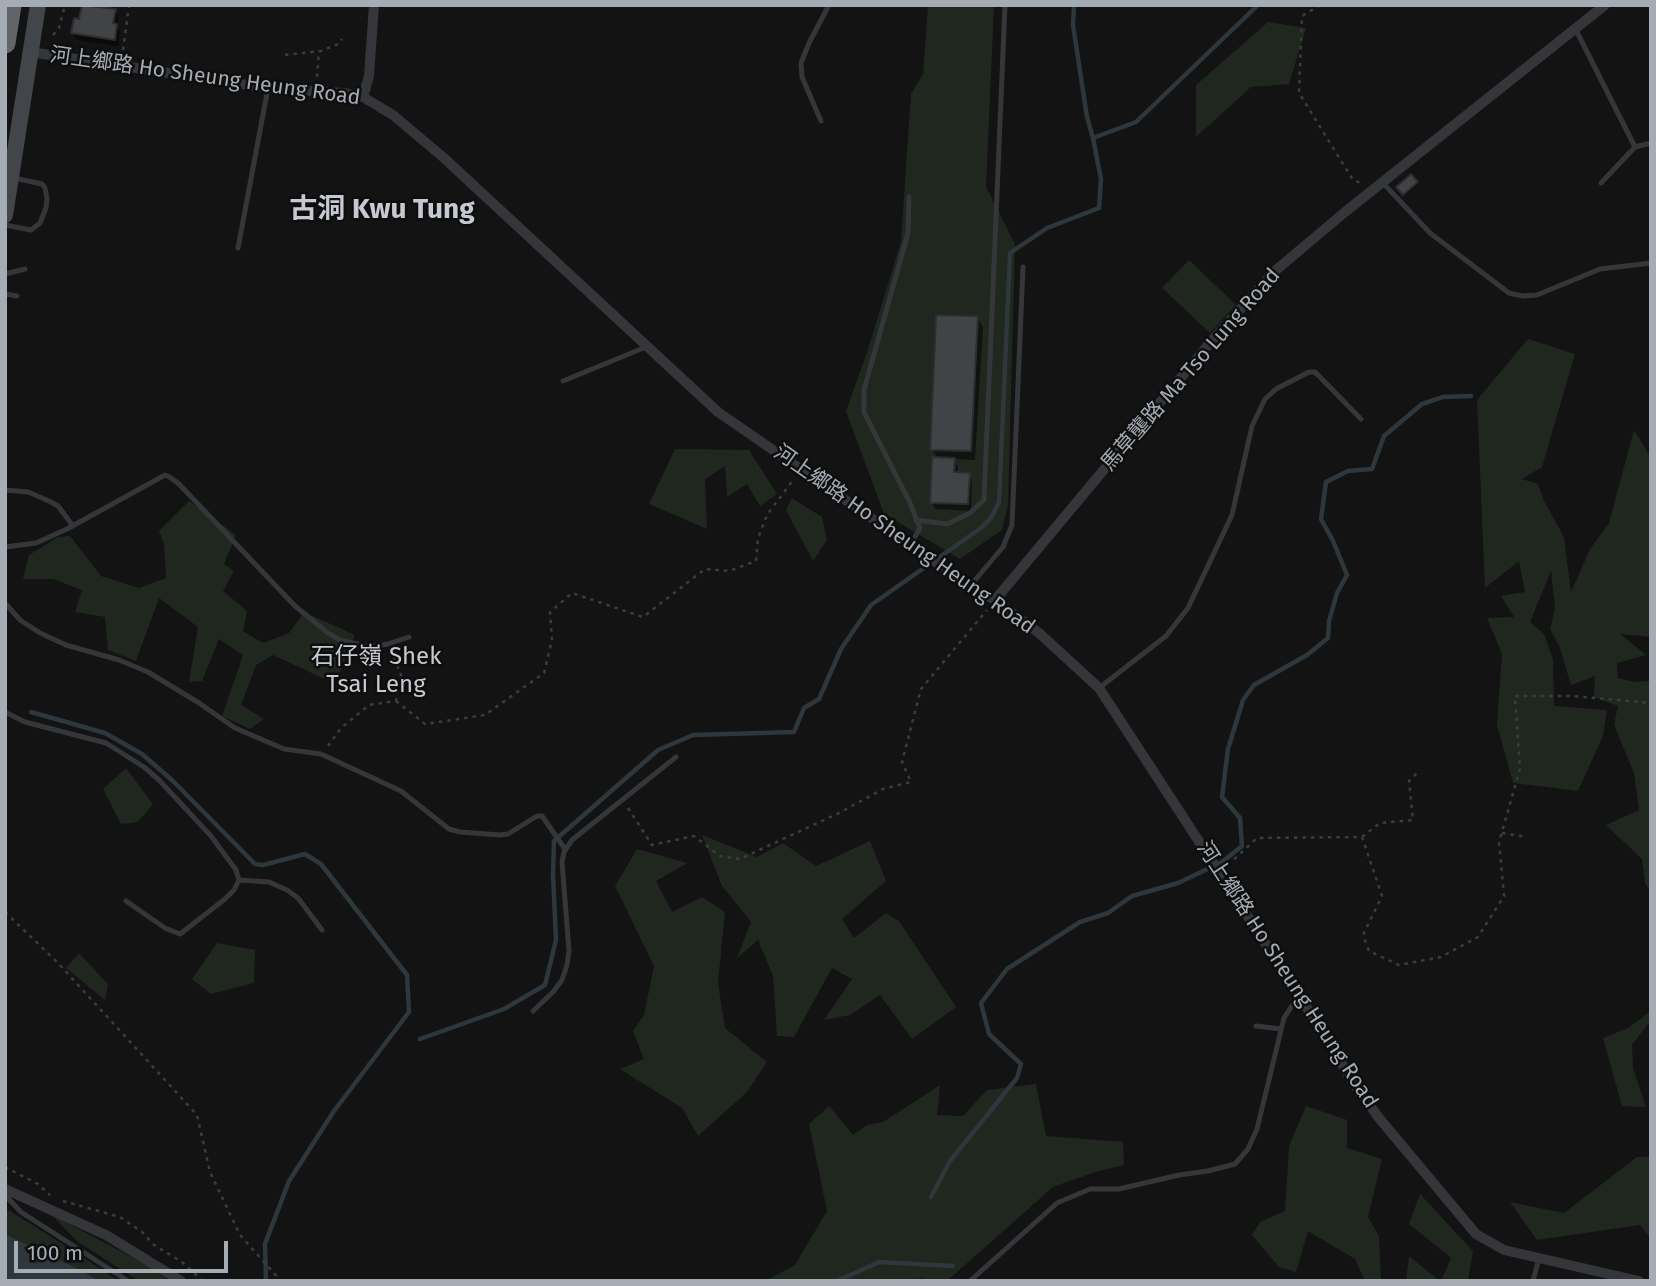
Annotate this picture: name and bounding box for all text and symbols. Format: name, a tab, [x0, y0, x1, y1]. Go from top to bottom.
street label: 河上鄉路 Ho Sheung Heung Road	[48, 43, 362, 111]
district label: 古洞 Kwu Tung	[289, 193, 475, 227]
street label: 馬草壟路 Ma Tso Lung Road	[1096, 264, 1286, 476]
street label: 河上鄉路 Ho Sheung Heung Road	[769, 440, 1039, 640]
district label: 石仔嶺 Shek Tsai Leng	[311, 643, 441, 699]
street label: 河上鄉路 Ho Sheung Heung Road	[1191, 837, 1383, 1113]
scale bar	[18, 1226, 231, 1270]
text: 100 m	[27, 1240, 83, 1266]

